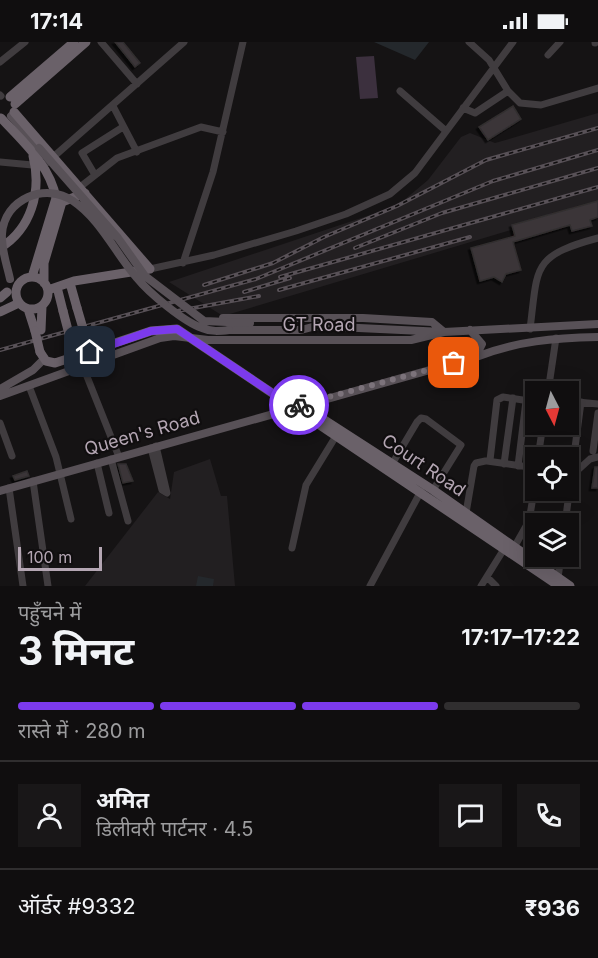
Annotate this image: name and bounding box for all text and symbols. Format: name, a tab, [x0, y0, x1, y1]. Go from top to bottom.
text: 17:14	[30, 8, 83, 34]
street label: GT Road	[283, 314, 356, 335]
pin	[64, 326, 115, 377]
icon: home	[73, 335, 106, 368]
pin	[428, 337, 479, 388]
icon: bag	[437, 346, 470, 379]
courier	[269, 375, 329, 435]
north arrow	[525, 381, 579, 435]
map controls	[525, 381, 579, 567]
icon: bike	[283, 389, 316, 422]
street label: Queen's Road	[82, 406, 202, 460]
street label: Court Road	[378, 429, 470, 501]
button: locate	[525, 447, 579, 501]
button: layers	[525, 513, 579, 567]
scale bar	[18, 544, 102, 572]
text: 100 m	[27, 547, 72, 567]
text: पहुँचने में	[18, 601, 81, 625]
text: 17:17–17:22	[461, 624, 580, 650]
text: 3 मिनट	[18, 627, 134, 674]
text: रास्ते में · 280 m	[18, 719, 145, 743]
button: person	[18, 784, 81, 847]
button: chat	[439, 784, 502, 847]
button: phone	[517, 784, 580, 847]
text: अमित	[96, 787, 149, 813]
text: डिलीवरी पार्टनर · 4.5	[96, 817, 254, 841]
text: ऑर्डर #9332	[18, 893, 136, 919]
text: ₹936	[525, 895, 580, 921]

